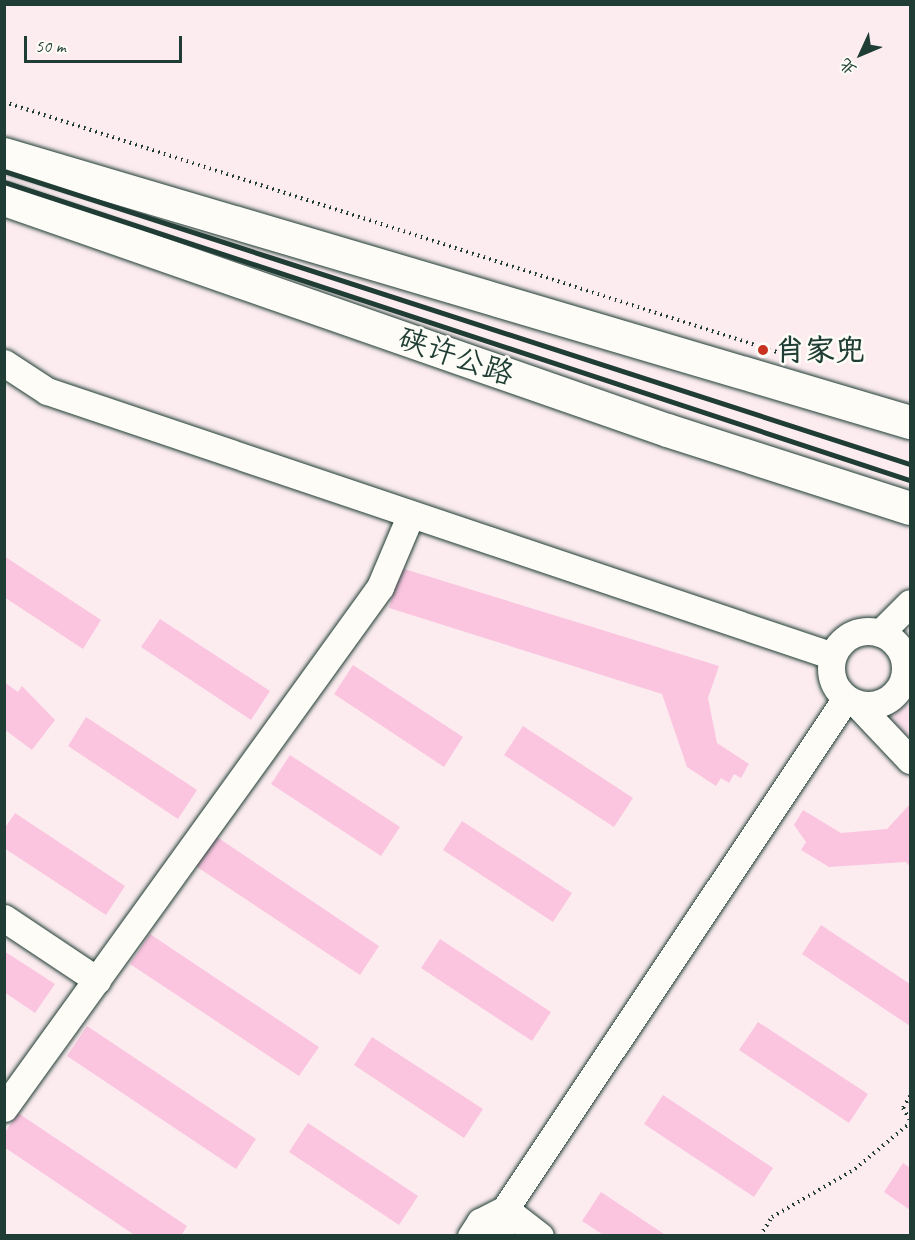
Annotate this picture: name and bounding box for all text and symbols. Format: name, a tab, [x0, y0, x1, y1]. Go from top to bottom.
scale bar	[27, 24, 184, 62]
north arrow	[831, 24, 891, 84]
text: 50 m	[35, 35, 66, 57]
text: 北	[835, 54, 861, 79]
street label: 硖许公路	[393, 319, 519, 393]
place label: 肖家兜	[775, 332, 865, 368]
marker: 肖家兜	[756, 343, 770, 357]

